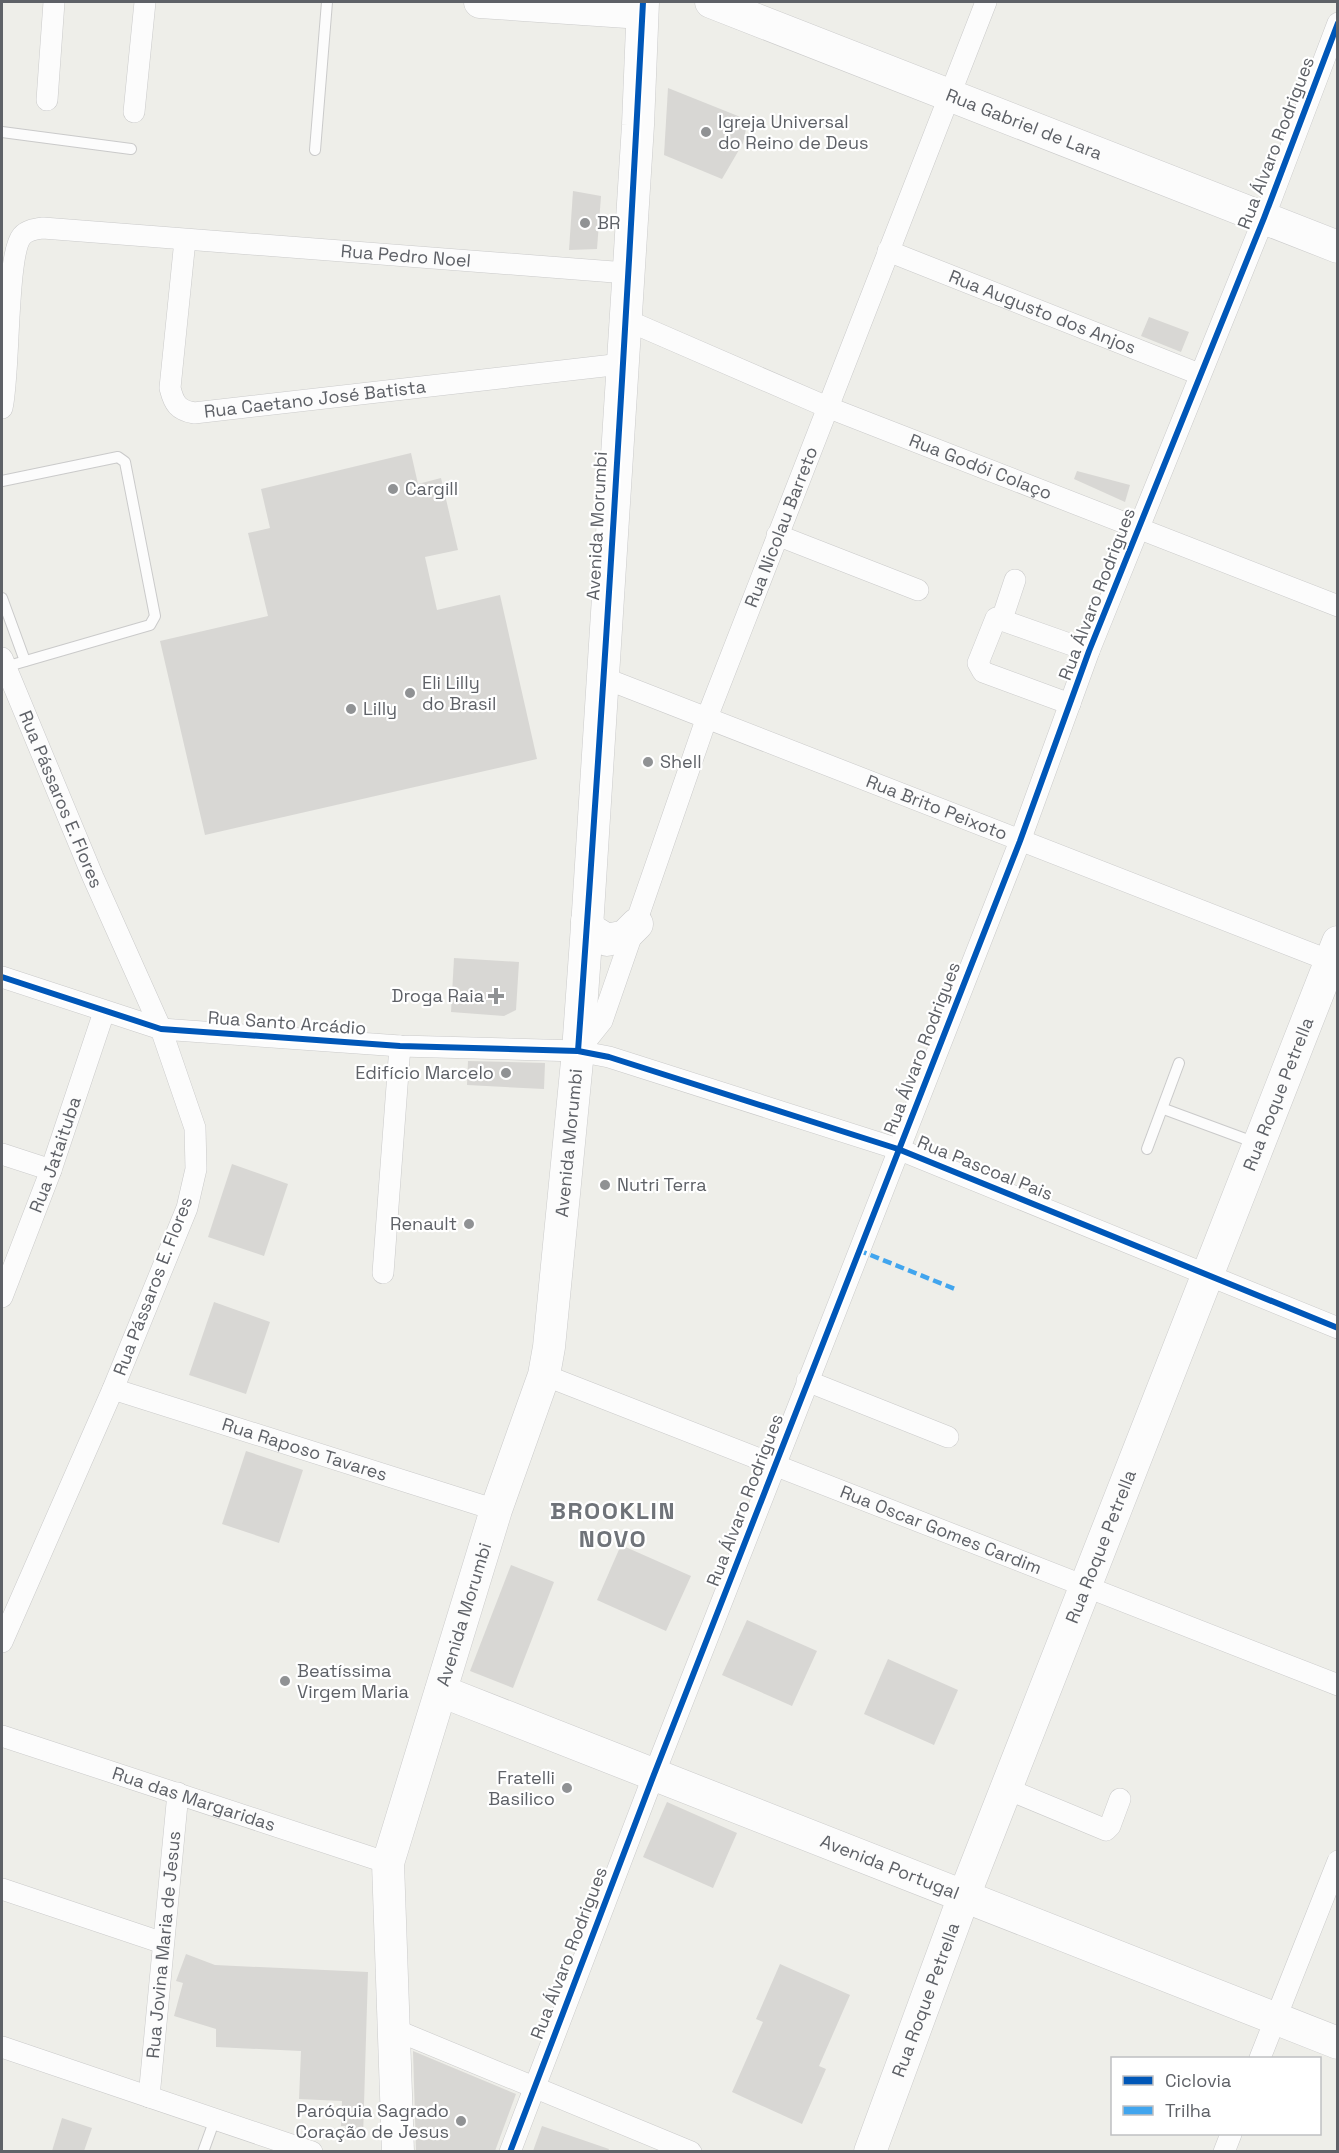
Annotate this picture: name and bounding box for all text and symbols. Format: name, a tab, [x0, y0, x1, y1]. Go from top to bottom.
street label: Rua Álvaro Rodrigues	[1232, 53, 1319, 232]
street label: Rua Gabriel de Lara	[943, 83, 1106, 165]
place label: Igreja Universal do Reino de Deus	[718, 110, 869, 154]
marker: Igreja Universal do Reino de Deus	[699, 125, 713, 139]
place label: BR	[597, 211, 620, 234]
marker: BR	[578, 216, 592, 230]
street label: Rua Pedro Noel	[340, 239, 472, 272]
street label: Rua Augusto dos Anjos	[946, 264, 1139, 359]
street label: Rua Caetano José Batista	[203, 375, 427, 423]
street label: Rua Godói Colaço	[906, 428, 1055, 504]
street label: Rua Nicolau Barreto	[739, 443, 823, 611]
street label: Avenida Morumbi	[581, 451, 612, 601]
place label: Cargill	[405, 477, 458, 500]
marker: Cargill	[386, 482, 400, 496]
street label: Rua Álvaro Rodrigues	[1053, 504, 1140, 683]
place label: Eli Lilly do Brasil	[422, 671, 496, 715]
marker: Eli Lilly do Brasil	[403, 686, 417, 700]
place label: Lilly	[363, 697, 397, 720]
marker: Lilly	[344, 702, 358, 716]
street label: Rua Pássaros E. Flores	[14, 707, 108, 891]
place label: Shell	[660, 750, 702, 773]
marker: Shell	[641, 755, 655, 769]
street label: Rua Brito Peixoto	[863, 769, 1011, 845]
street label: Rua Álvaro Rodrigues	[878, 958, 965, 1137]
place label: Droga Raia	[391, 984, 484, 1007]
marker: Droga Raia	[489, 989, 503, 1003]
street label: Rua Santo Arcádio	[207, 1005, 367, 1040]
street label: Rua Roque Petrella	[1237, 1014, 1318, 1174]
place label: Edifício Marcelo	[355, 1061, 494, 1084]
marker: Edifício Marcelo	[499, 1066, 513, 1080]
street label: Avenida Morumbi	[550, 1068, 587, 1218]
street label: Rua Jataituba	[24, 1093, 86, 1216]
street label: Rua Pascoal Pais	[914, 1130, 1056, 1205]
place label: Nutri Terra	[617, 1173, 707, 1196]
marker: Nutri Terra	[598, 1178, 612, 1192]
street label: Rua Pássaros E. Flores	[108, 1193, 197, 1379]
place label: Renault	[390, 1212, 457, 1235]
marker: Renault	[462, 1217, 476, 1231]
street label: Rua Álvaro Rodrigues	[701, 1410, 788, 1589]
street label: Rua Raposo Tavares	[219, 1412, 390, 1486]
street label: Rua Roque Petrella	[1060, 1466, 1141, 1627]
street label: Rua Oscar Gomes Cardim	[837, 1480, 1045, 1579]
district label: BROOKLIN NOVO	[550, 1495, 676, 1554]
street label: Avenida Morumbi	[431, 1540, 496, 1689]
place label: Beatíssima Virgem Maria	[297, 1659, 409, 1703]
marker: Beatíssima Virgem Maria	[278, 1674, 292, 1688]
street label: Rua das Margaridas	[110, 1761, 279, 1836]
place label: Fratelli Basilico	[488, 1766, 555, 1810]
marker: Fratelli Basilico	[560, 1781, 574, 1795]
street label: Avenida Portugal	[817, 1829, 963, 1904]
street label: Rua Jovina Maria de Jesus	[141, 1830, 185, 2059]
street label: Rua Álvaro Rodrigues	[525, 1863, 612, 2042]
street label: Rua Roque Petrella	[886, 1919, 964, 2080]
legend	[1111, 2057, 1321, 2135]
text: Ciclovia	[1165, 2069, 1231, 2092]
place label: Paróquia Sagrado Coração de Jesus	[295, 2099, 449, 2143]
text: Trilha	[1165, 2099, 1211, 2122]
marker: Paróquia Sagrado Coração de Jesus	[454, 2114, 468, 2128]

